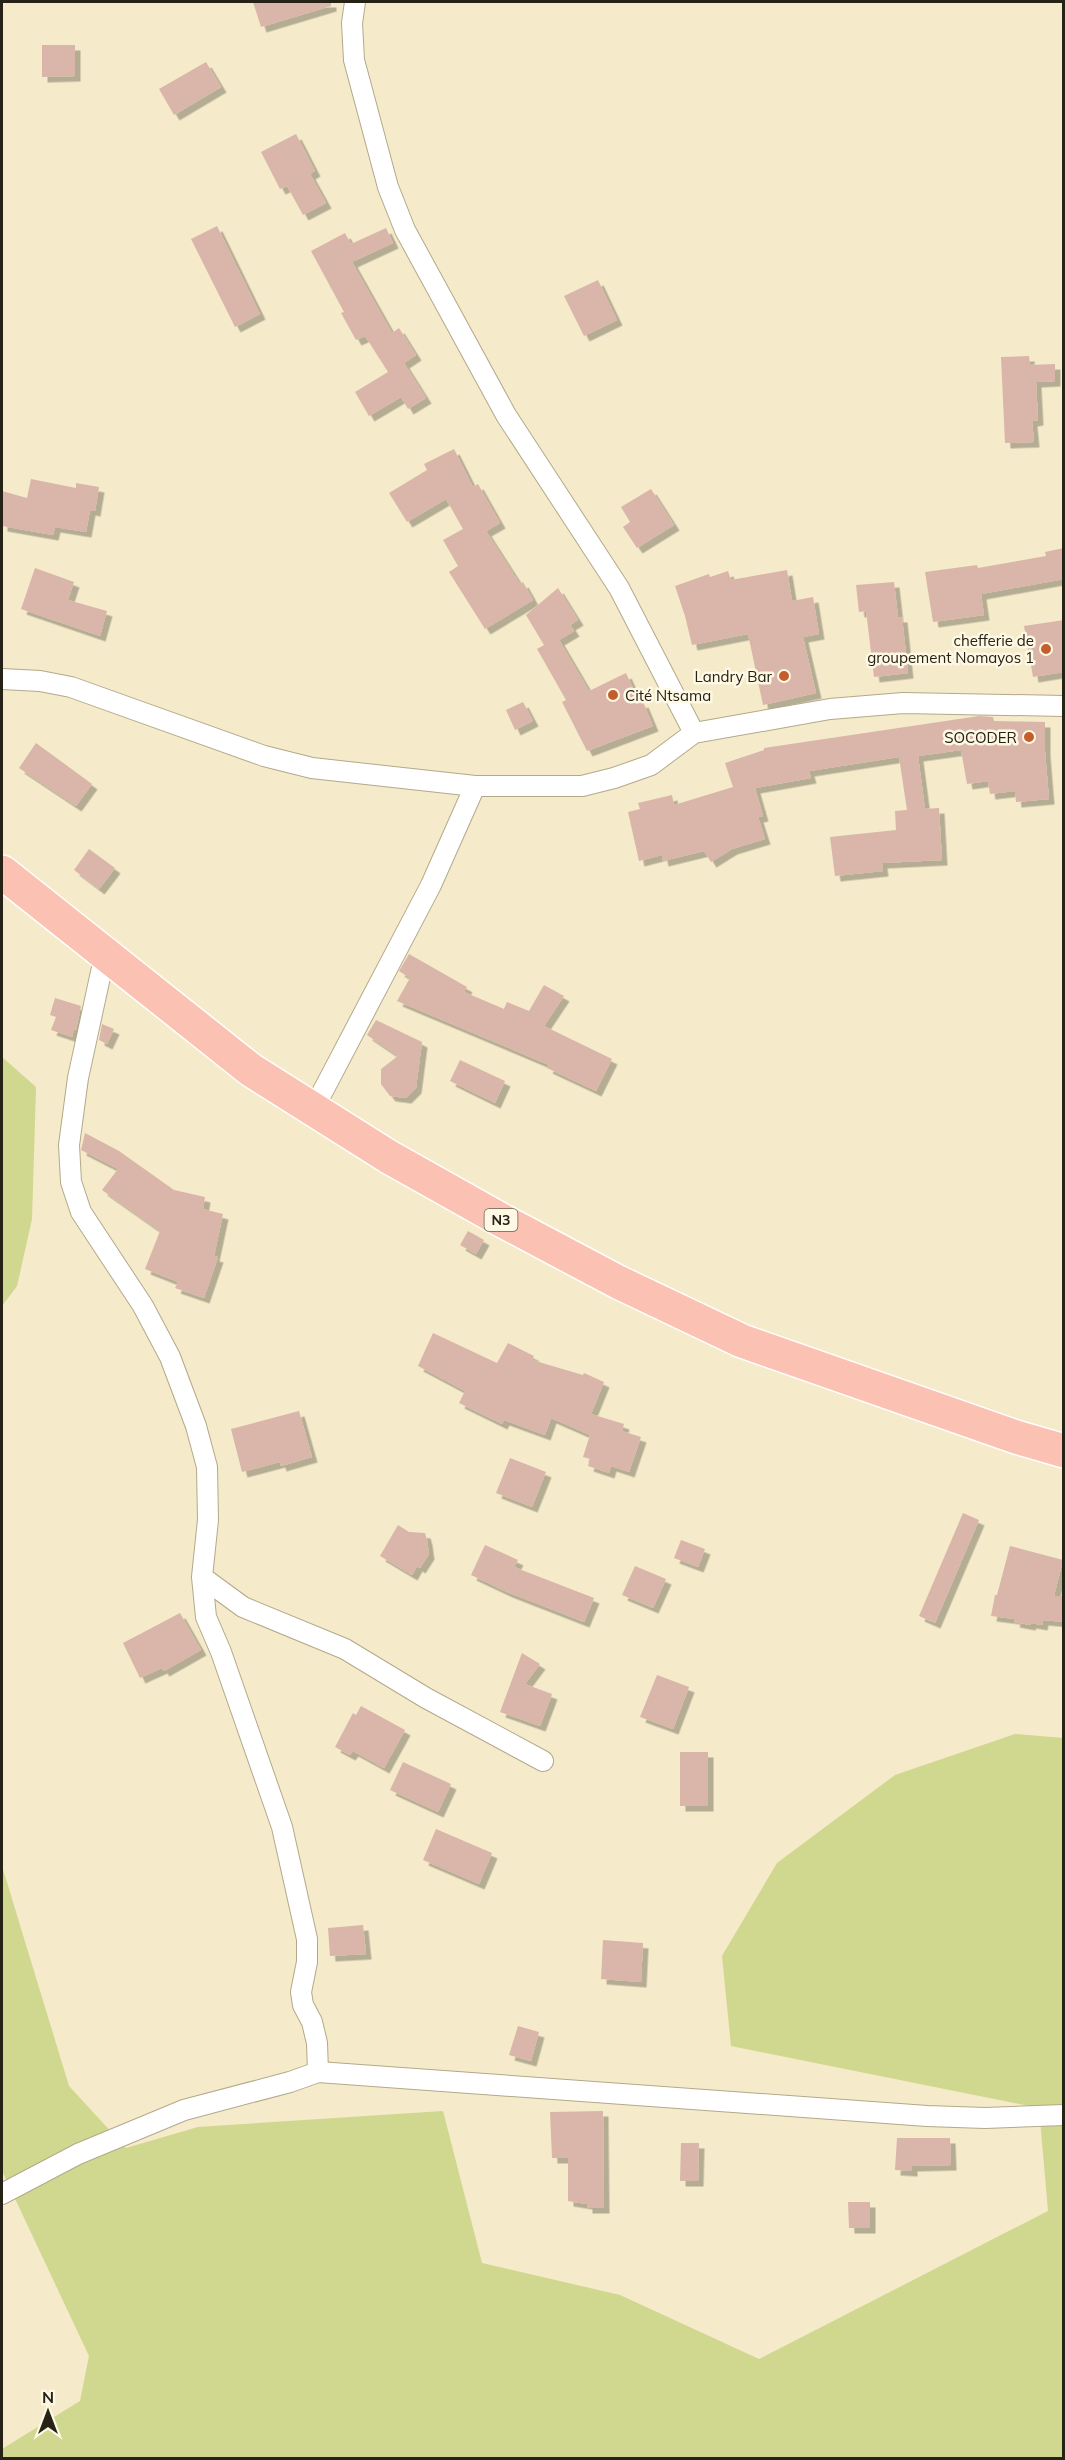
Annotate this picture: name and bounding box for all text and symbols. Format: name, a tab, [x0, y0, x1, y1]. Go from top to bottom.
place label: chefferie de groupement Nomayos 1	[867, 631, 1034, 667]
marker: chefferie de groupement Nomayos 1	[1039, 642, 1053, 656]
place label: Landry Bar	[695, 667, 773, 686]
marker: Landry Bar	[777, 669, 791, 683]
place label: Cité Ntsama	[625, 686, 711, 705]
marker: Cité Ntsama	[606, 688, 620, 702]
place label: SOCODER	[944, 728, 1017, 747]
marker: SOCODER	[1022, 730, 1036, 744]
road number: N3	[484, 1209, 518, 1231]
north arrow	[18, 2382, 78, 2442]
text: N	[42, 2387, 54, 2407]

